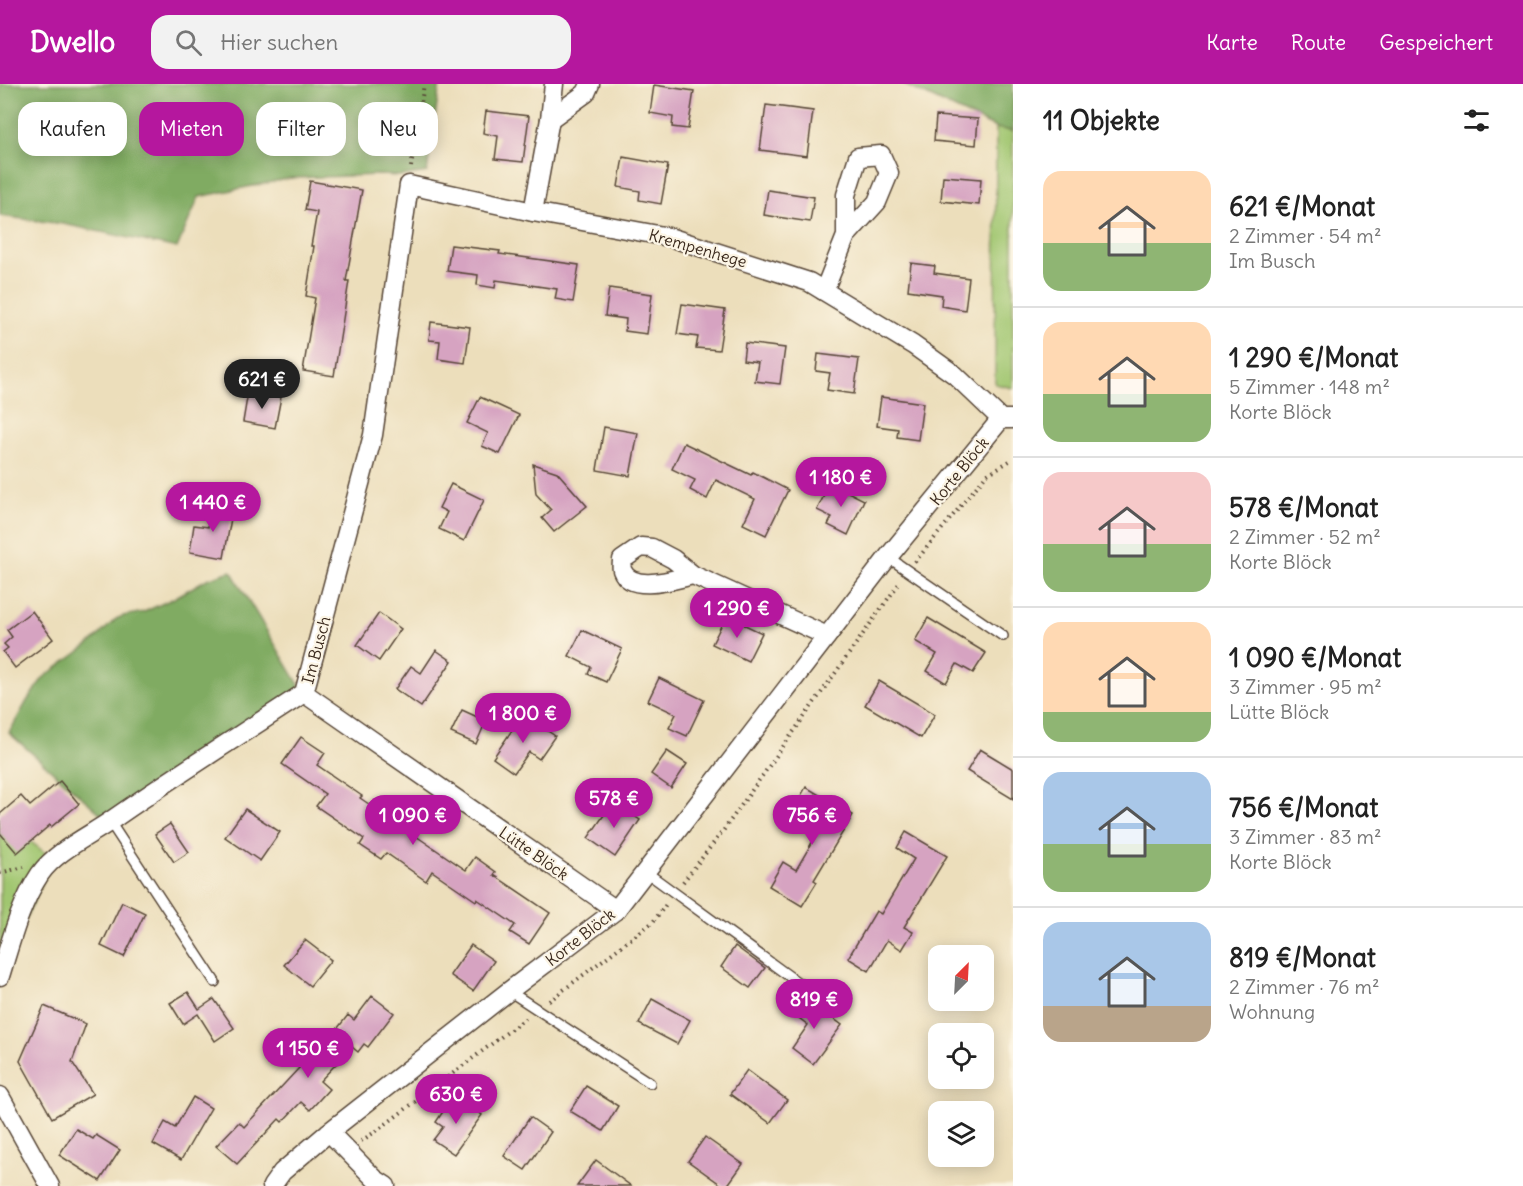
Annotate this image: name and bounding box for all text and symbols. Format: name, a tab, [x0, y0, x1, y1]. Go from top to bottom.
search box	[151, 15, 571, 69]
text: Dwello	[30, 24, 115, 60]
icon: search	[172, 26, 205, 59]
text: Hier suchen	[220, 28, 338, 56]
text: Karte	[1206, 29, 1258, 56]
text: Route	[1291, 29, 1346, 56]
text: Gespeichert	[1379, 29, 1493, 56]
chip: Kaufen	[18, 102, 127, 156]
chip: Mieten	[139, 102, 244, 156]
chip: Filter	[256, 102, 346, 156]
chip: Neu	[358, 102, 438, 156]
text: 11 Objekte	[1043, 104, 1160, 137]
icon: filters	[1460, 104, 1493, 137]
text: 621 €/Monat	[1229, 190, 1375, 223]
icon: home	[1091, 195, 1163, 267]
text: 2 Zimmer · 54 m²	[1229, 223, 1381, 248]
street label: Krempenhege	[647, 224, 749, 272]
text: Im Busch	[1229, 248, 1315, 273]
text: 1 290 €/Monat	[1229, 341, 1398, 374]
icon: home	[1091, 346, 1163, 418]
pin: 621 €	[220, 359, 304, 410]
text: 621 €	[238, 366, 286, 391]
text: 5 Zimmer · 148 m²	[1229, 374, 1390, 399]
text: Korte Blöck	[1229, 399, 1332, 424]
street label: Korte Blöck	[925, 433, 993, 509]
pin: 1 180 €	[786, 457, 896, 508]
text: 1 180 €	[810, 464, 872, 489]
pin: 1 440 €	[158, 482, 268, 533]
text: 1 440 €	[180, 489, 246, 514]
text: 578 €/Monat	[1229, 491, 1378, 524]
icon: home	[1091, 496, 1163, 568]
text: 2 Zimmer · 52 m²	[1229, 524, 1381, 549]
text: Korte Blöck	[1229, 549, 1332, 574]
pin: 1 290 €	[682, 588, 792, 639]
text: 1 290 €	[704, 595, 770, 620]
street label: Im Busch	[297, 614, 335, 686]
text: 1 090 €/Monat	[1229, 641, 1401, 674]
icon: home	[1091, 646, 1163, 718]
text: 3 Zimmer · 95 m²	[1229, 674, 1382, 699]
pin: 1 800 €	[468, 693, 578, 744]
text: Lütte Blöck	[1229, 699, 1329, 724]
text: 1 800 €	[489, 700, 557, 725]
pin: 578 €	[572, 778, 656, 829]
text: 578 €	[589, 785, 639, 810]
text: 756 €/Monat	[1229, 791, 1378, 824]
pin: 1 090 €	[358, 795, 468, 846]
pin: 756 €	[770, 795, 854, 846]
icon: home	[1091, 796, 1163, 868]
text: 1 090 €	[379, 802, 447, 827]
text: 756 €	[787, 802, 837, 827]
street label: Lütte Blöck	[495, 822, 573, 884]
text: 3 Zimmer · 83 m²	[1229, 824, 1382, 849]
text: Korte Blöck	[1229, 849, 1332, 874]
street label: Korte Blöck	[541, 904, 619, 970]
text: 819 €/Monat	[1229, 941, 1376, 974]
north arrow	[928, 945, 994, 1011]
map controls	[928, 945, 994, 1167]
icon: home	[1091, 946, 1163, 1018]
text: 2 Zimmer · 76 m²	[1229, 974, 1379, 999]
pin: 819 €	[772, 979, 856, 1030]
text: 819 €	[790, 986, 838, 1011]
text: Wohnung	[1229, 999, 1315, 1024]
button: locate	[928, 1023, 994, 1089]
pin: 1 150 €	[253, 1028, 363, 1079]
text: 1 150 €	[277, 1035, 339, 1060]
pin: 630 €	[414, 1074, 498, 1125]
text: 630 €	[429, 1081, 483, 1106]
button: layers	[928, 1101, 994, 1167]

